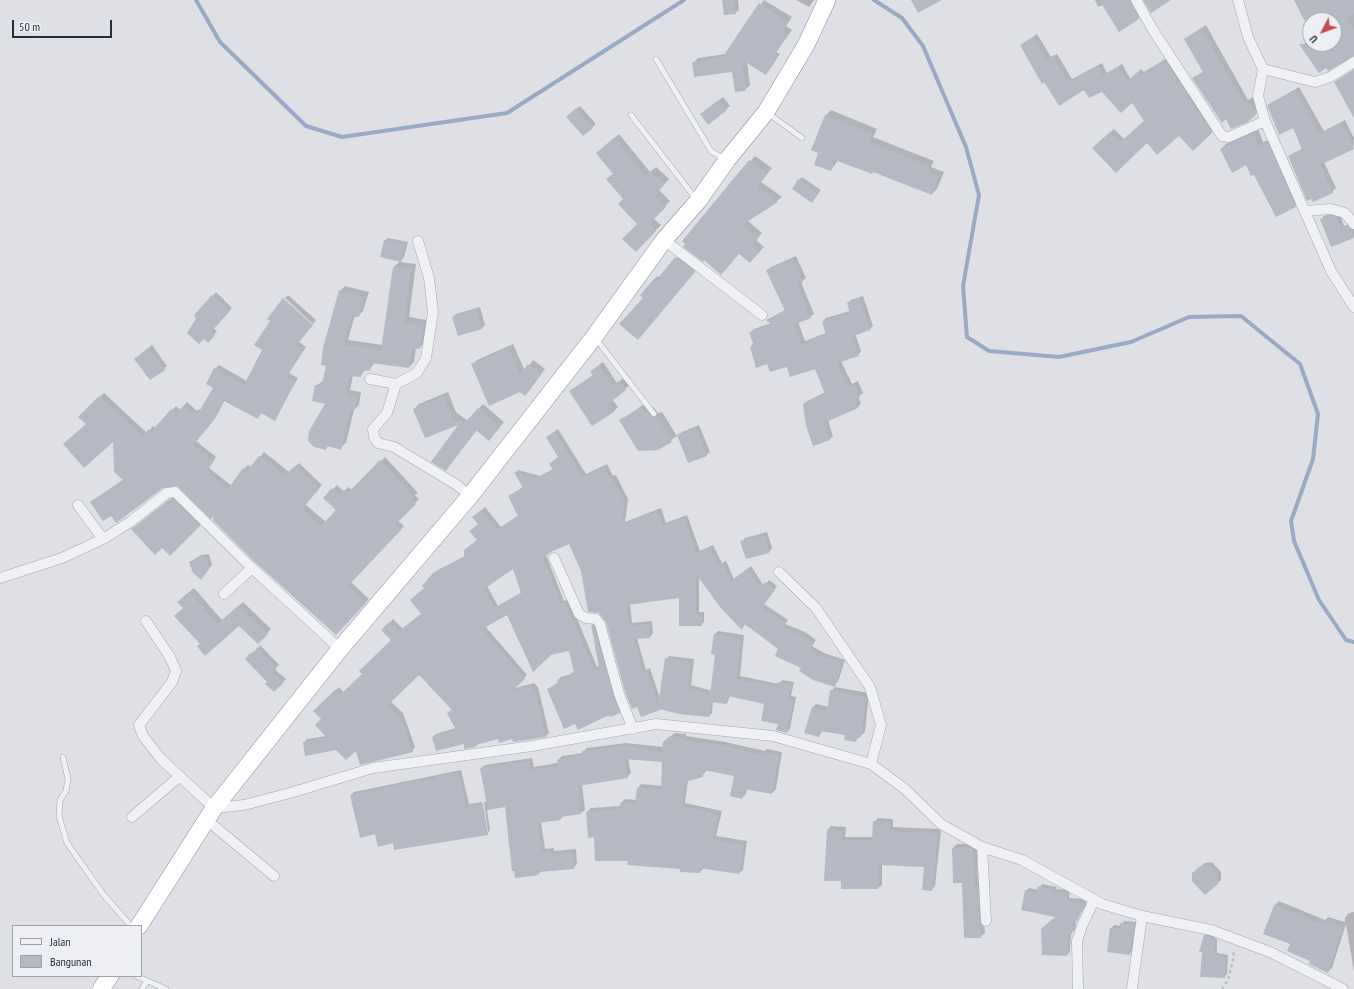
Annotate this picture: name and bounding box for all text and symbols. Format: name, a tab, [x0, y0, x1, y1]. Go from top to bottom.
scale bar	[14, 12, 114, 38]
north arrow	[1302, 12, 1342, 52]
text: 50 m	[19, 19, 40, 34]
text: U	[1307, 32, 1321, 46]
legend	[12, 925, 142, 977]
text: Jalan	[50, 934, 71, 949]
text: Bangunan	[50, 954, 91, 969]

